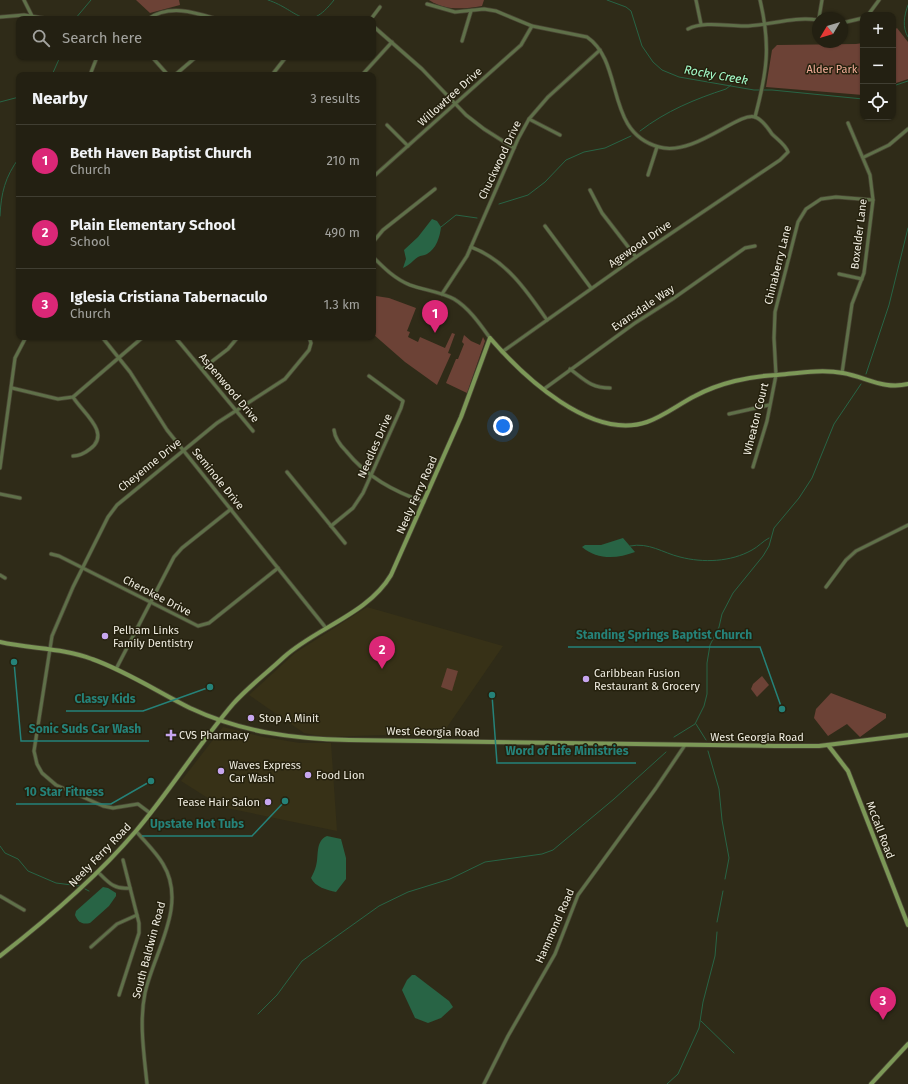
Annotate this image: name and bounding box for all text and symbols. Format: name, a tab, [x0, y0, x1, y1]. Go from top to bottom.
north arrow	[812, 12, 848, 48]
map controls	[860, 12, 896, 120]
button: +	[860, 12, 896, 48]
search box	[16, 16, 376, 60]
icon: search	[30, 27, 52, 49]
text: Search here	[62, 29, 142, 47]
button: −	[860, 48, 896, 84]
water label: Rocky Creek	[683, 62, 750, 88]
park label: Alder Park	[807, 63, 858, 76]
street label: Willowtree Drive	[415, 65, 485, 129]
button: locate	[860, 84, 896, 120]
text: Nearby	[32, 88, 87, 109]
text: 3 results	[310, 91, 360, 106]
street label: Chuckwood Drive	[476, 118, 524, 202]
text: Beth Haven Baptist Church	[70, 144, 252, 162]
text: 1	[42, 153, 48, 168]
text: 210 m	[326, 153, 360, 168]
text: Church	[70, 162, 111, 177]
street label: Boxelder Lane	[848, 198, 870, 270]
text: Plain Elementary School	[70, 216, 235, 234]
street label: Agewood Drive	[606, 217, 674, 271]
street label: Chinaberry Lane	[762, 224, 794, 306]
text: 2	[42, 225, 48, 240]
text: 490 m	[325, 225, 360, 240]
text: School	[70, 234, 110, 249]
street label: Evansdale Way	[609, 282, 677, 334]
text: Iglesia Cristiana Tabernaculo	[70, 288, 268, 306]
text: 3	[42, 297, 48, 312]
text: 1.3 km	[323, 297, 360, 312]
pin: 1	[422, 300, 448, 333]
text: Church	[70, 306, 111, 321]
street label: Aspenwood Drive	[196, 351, 262, 425]
street label: Wheaton Court	[741, 382, 771, 456]
street label: Needles Drive	[355, 412, 395, 480]
your location	[493, 416, 513, 436]
street label: Cheyenne Drive	[116, 436, 184, 494]
street label: Seminole Drive	[189, 446, 247, 512]
street label: Neely Ferry Road	[394, 454, 440, 536]
street label: Cherokee Drive	[121, 573, 193, 619]
callout: Standing Springs Baptist Church	[568, 623, 760, 647]
place label: Pelham Links Family Dentistry	[113, 624, 194, 650]
text: Standing Springs Baptist Church	[576, 628, 752, 642]
marker: Pelham Links Family Dentistry	[100, 631, 110, 641]
pin: 2	[369, 636, 395, 669]
place label: Caribbean Fusion Restaurant & Grocery	[594, 667, 701, 693]
marker: Caribbean Fusion Restaurant & Grocery	[581, 674, 591, 684]
callout: Classy Kids	[66, 687, 143, 711]
text: Classy Kids	[74, 692, 136, 706]
place label: Stop A Minit	[259, 712, 319, 725]
marker: Stop A Minit	[246, 713, 256, 723]
callout: Sonic Suds Car Wash	[21, 717, 149, 741]
text: Sonic Suds Car Wash	[29, 722, 141, 736]
street label: West Georgia Road	[386, 725, 480, 739]
place label: CVS Pharmacy	[179, 729, 250, 742]
marker: CVS Pharmacy	[166, 730, 176, 740]
street label: West Georgia Road	[710, 731, 804, 744]
callout: Word of Life Ministries	[497, 739, 636, 763]
text: Word of Life Ministries	[505, 744, 629, 758]
place label: Waves Express Car Wash	[229, 759, 301, 785]
marker: Waves Express Car Wash	[216, 766, 226, 776]
place label: Food Lion	[316, 769, 365, 782]
marker: Food Lion	[303, 770, 313, 780]
callout: 10 Star Fitness	[16, 780, 111, 804]
text: 10 Star Fitness	[24, 785, 104, 799]
place label: Tease Hair Salon	[177, 796, 260, 809]
marker: Tease Hair Salon	[263, 797, 273, 807]
street label: McCall Road	[863, 799, 897, 861]
callout: Upstate Hot Tubs	[142, 812, 252, 836]
text: Upstate Hot Tubs	[150, 817, 244, 831]
street label: Neely Ferry Road	[66, 820, 134, 890]
street label: Hammond Road	[533, 887, 577, 965]
street label: South Baldwin Road	[130, 900, 168, 1000]
pin: 3	[870, 987, 896, 1020]

